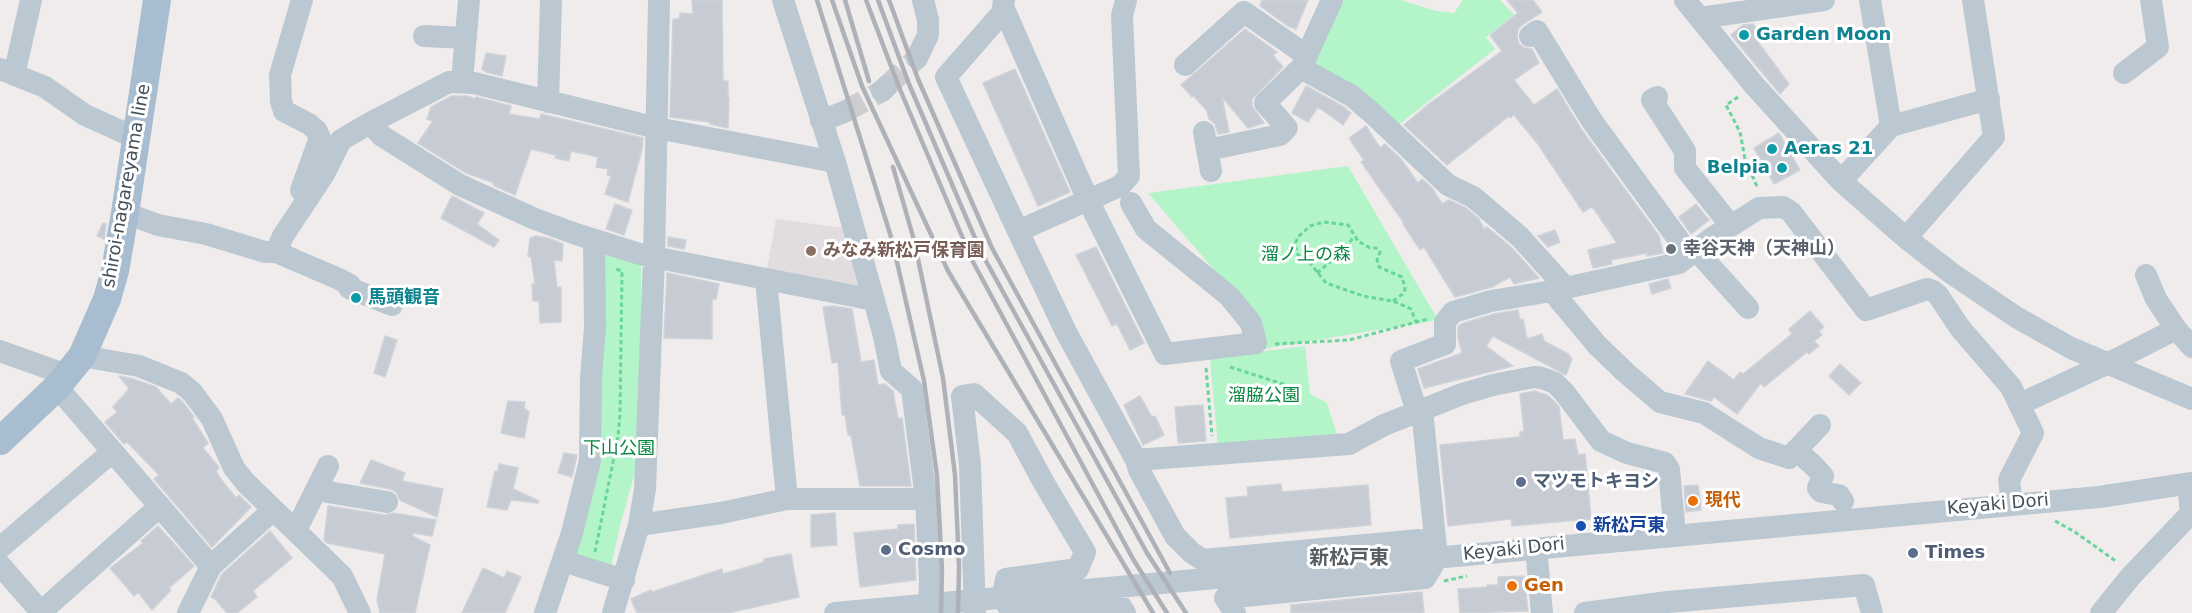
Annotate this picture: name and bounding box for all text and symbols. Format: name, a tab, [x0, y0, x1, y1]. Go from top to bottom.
place label: Garden Moon	[1756, 24, 1891, 46]
marker: Garden Moon	[1737, 28, 1751, 42]
street label: shiroi-nagareyama line	[98, 82, 156, 290]
place label: Aeras 21	[1784, 138, 1873, 160]
marker: Aeras 21	[1765, 142, 1779, 156]
place label: Belpia	[1707, 157, 1770, 179]
marker: Belpia	[1775, 161, 1789, 175]
place label: 幸谷天神（天神山）	[1683, 238, 1845, 260]
place label: みなみ新松戸保育園	[823, 240, 985, 262]
marker: 幸谷天神（天神山）	[1664, 242, 1678, 256]
marker: みなみ新松戸保育園	[804, 244, 818, 258]
park label: 溜ノ上の森	[1261, 244, 1351, 266]
place label: 馬頭観音	[368, 287, 440, 309]
marker: 馬頭観音	[349, 291, 363, 305]
park label: 溜脇公園	[1228, 385, 1300, 407]
park label: 下山公園	[583, 438, 655, 460]
place label: マツモトキヨシ	[1533, 471, 1659, 493]
marker: マツモトキヨシ	[1514, 475, 1528, 489]
place label: 現代	[1705, 490, 1741, 512]
street label: Keyaki Dori	[1946, 490, 2050, 520]
marker: 現代	[1686, 494, 1700, 508]
place label: 新松戸東	[1593, 515, 1665, 537]
marker: 新松戸東	[1574, 519, 1588, 533]
street label: Keyaki Dori	[1462, 534, 1566, 566]
place label: Cosmo	[898, 539, 965, 561]
place label: Times	[1925, 542, 1985, 564]
marker: Cosmo	[879, 543, 893, 557]
marker: Times	[1906, 546, 1920, 560]
district label: 新松戸東	[1309, 547, 1389, 571]
place label: Gen	[1524, 575, 1564, 597]
marker: Gen	[1505, 579, 1519, 593]

